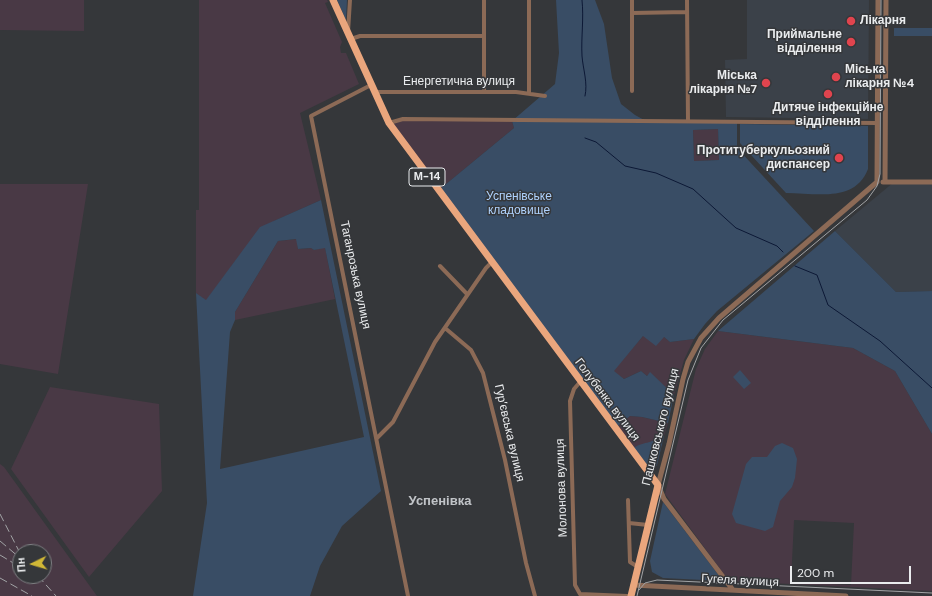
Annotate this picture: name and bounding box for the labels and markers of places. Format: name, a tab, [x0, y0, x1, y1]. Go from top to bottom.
place label: Лікарня	[860, 14, 906, 28]
marker: Лікарня	[845, 15, 857, 27]
place label: Приймальне відділення	[767, 28, 842, 56]
marker: Приймальне відділення	[845, 36, 857, 48]
place label: Міська лікарня №4	[845, 63, 914, 91]
place label: Міська лікарня №7	[689, 69, 757, 97]
marker: Міська лікарня №4	[830, 71, 842, 83]
marker: Міська лікарня №7	[760, 77, 772, 89]
marker: Дитяче інфекційне відділення	[822, 88, 834, 100]
place label: Дитяче інфекційне відділення	[773, 101, 883, 129]
place label: Протитуберкульозний диспансер	[697, 144, 830, 172]
marker: Протитуберкульозний диспансер	[833, 152, 845, 164]

